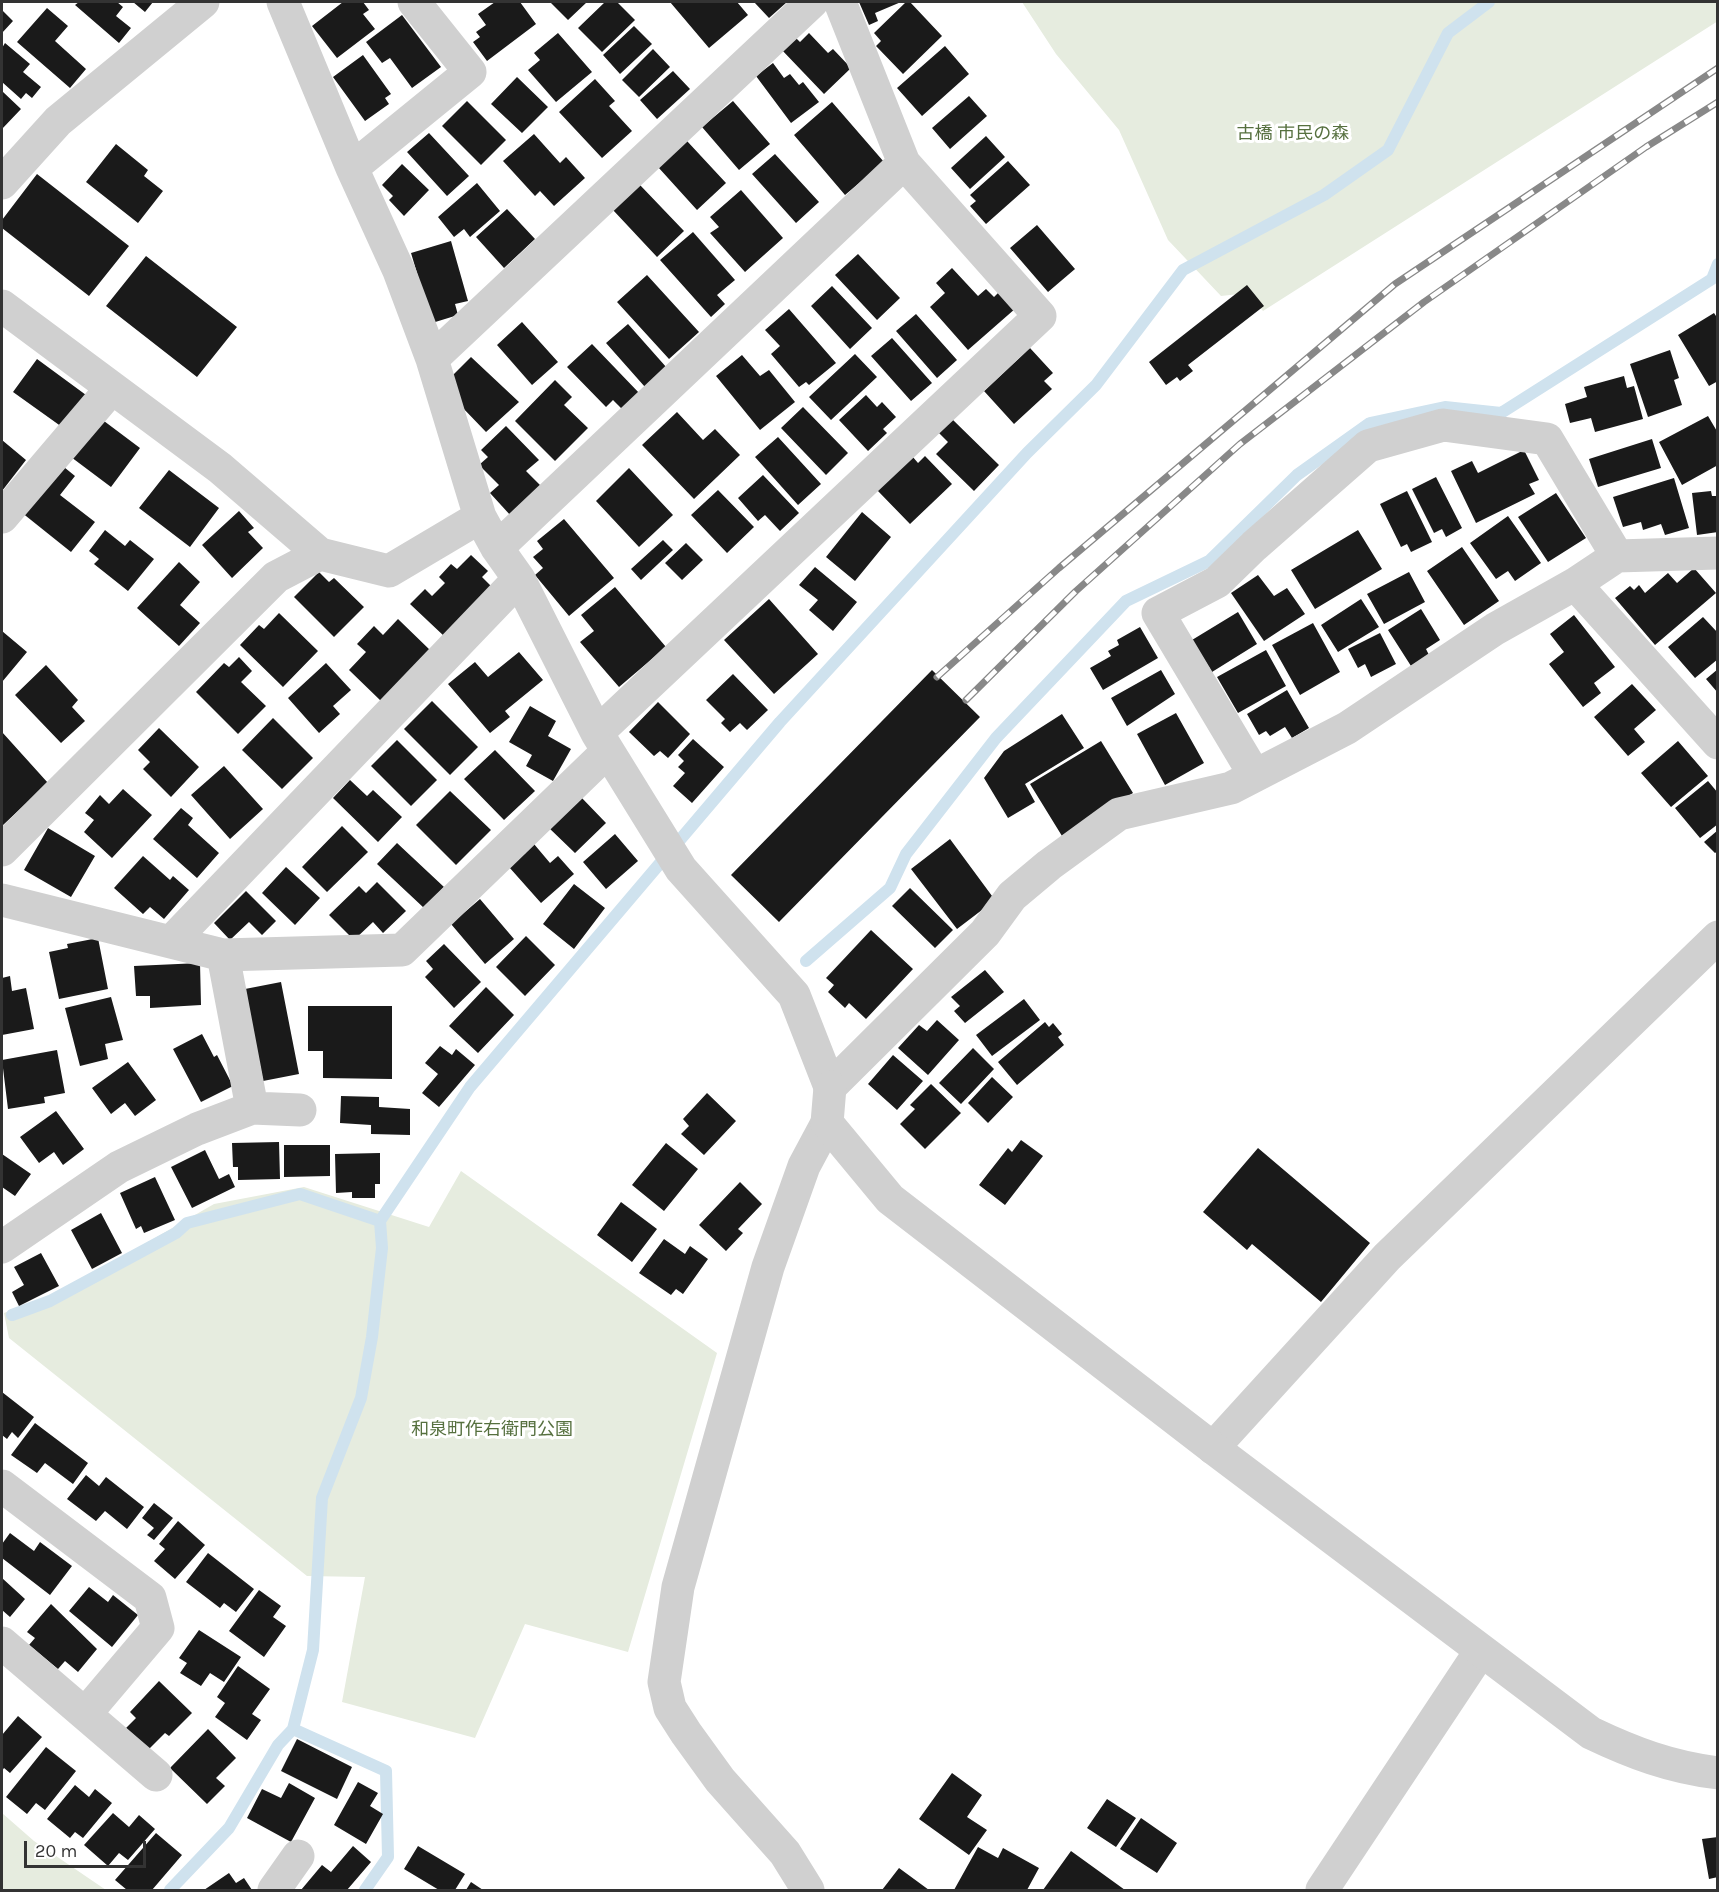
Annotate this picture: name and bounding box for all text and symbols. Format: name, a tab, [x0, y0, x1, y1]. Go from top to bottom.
park label: 古橋 市民の森	[1237, 123, 1349, 145]
park label: 和泉町作右衛門公園	[411, 1419, 573, 1441]
scale bar	[27, 1829, 148, 1867]
text: 20 m	[35, 1840, 77, 1862]

